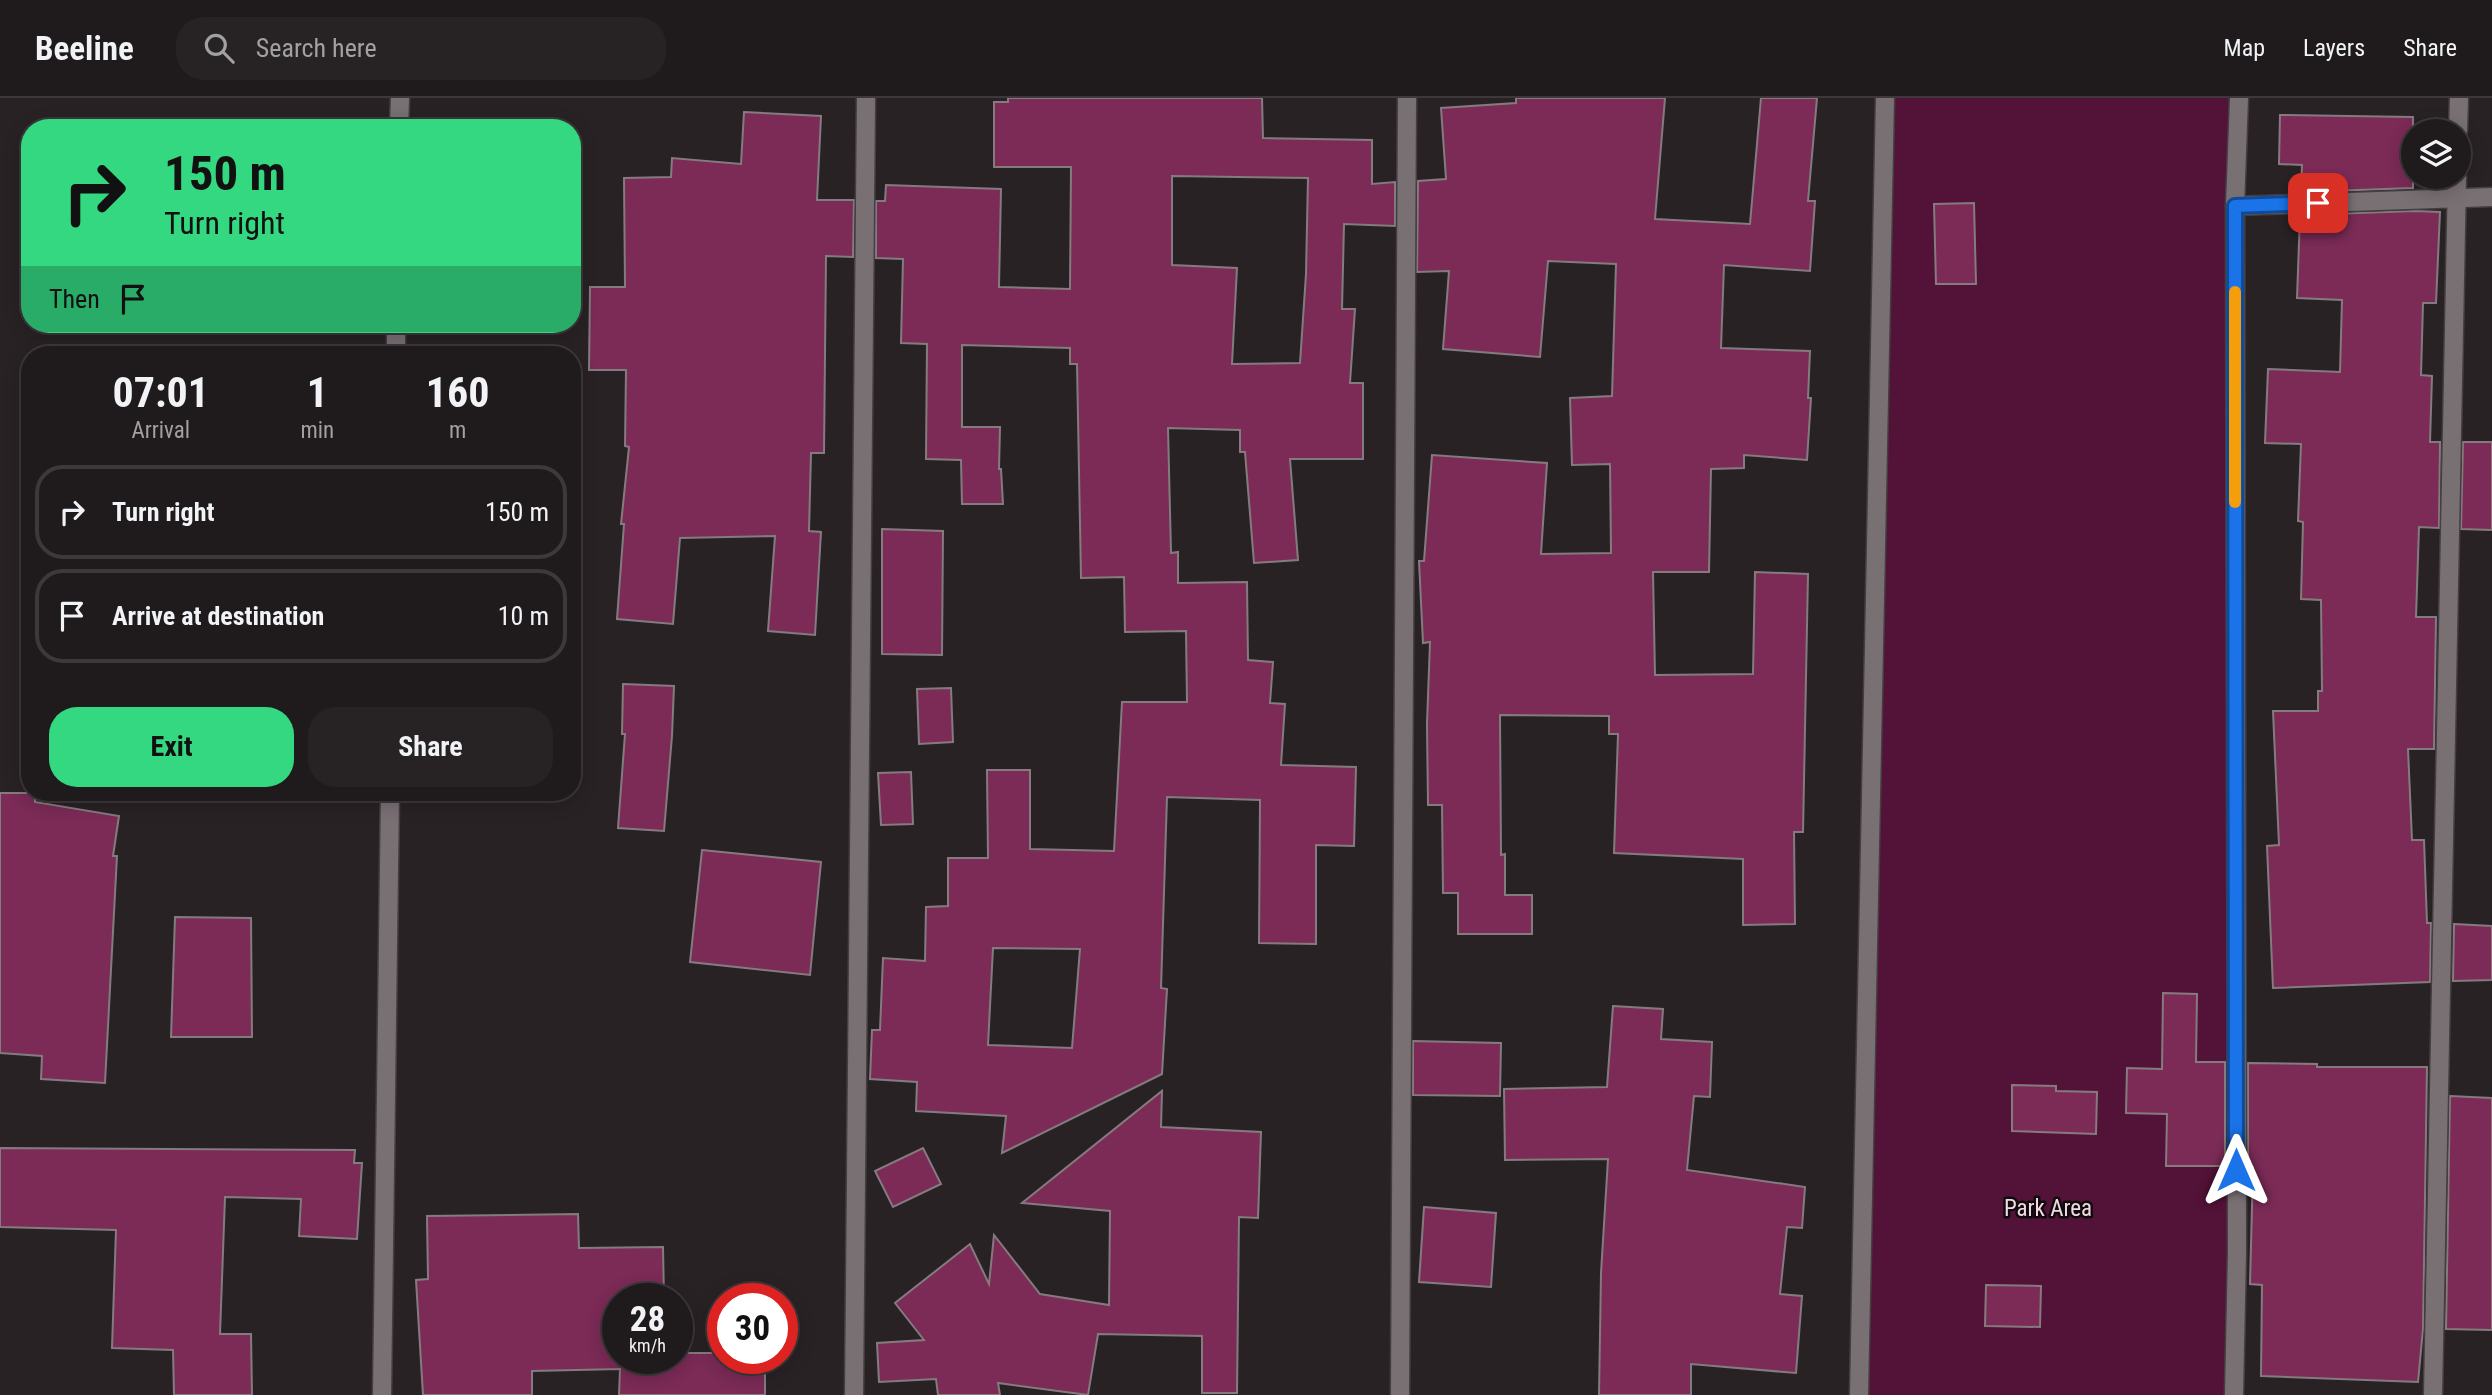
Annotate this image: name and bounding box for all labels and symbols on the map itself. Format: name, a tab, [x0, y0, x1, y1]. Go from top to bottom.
pin	[2288, 173, 2348, 233]
position arrow	[2199, 1133, 2273, 1207]
park label: Park Area	[2004, 1195, 2092, 1222]
speed limit sign: 30	[707, 1283, 798, 1374]

